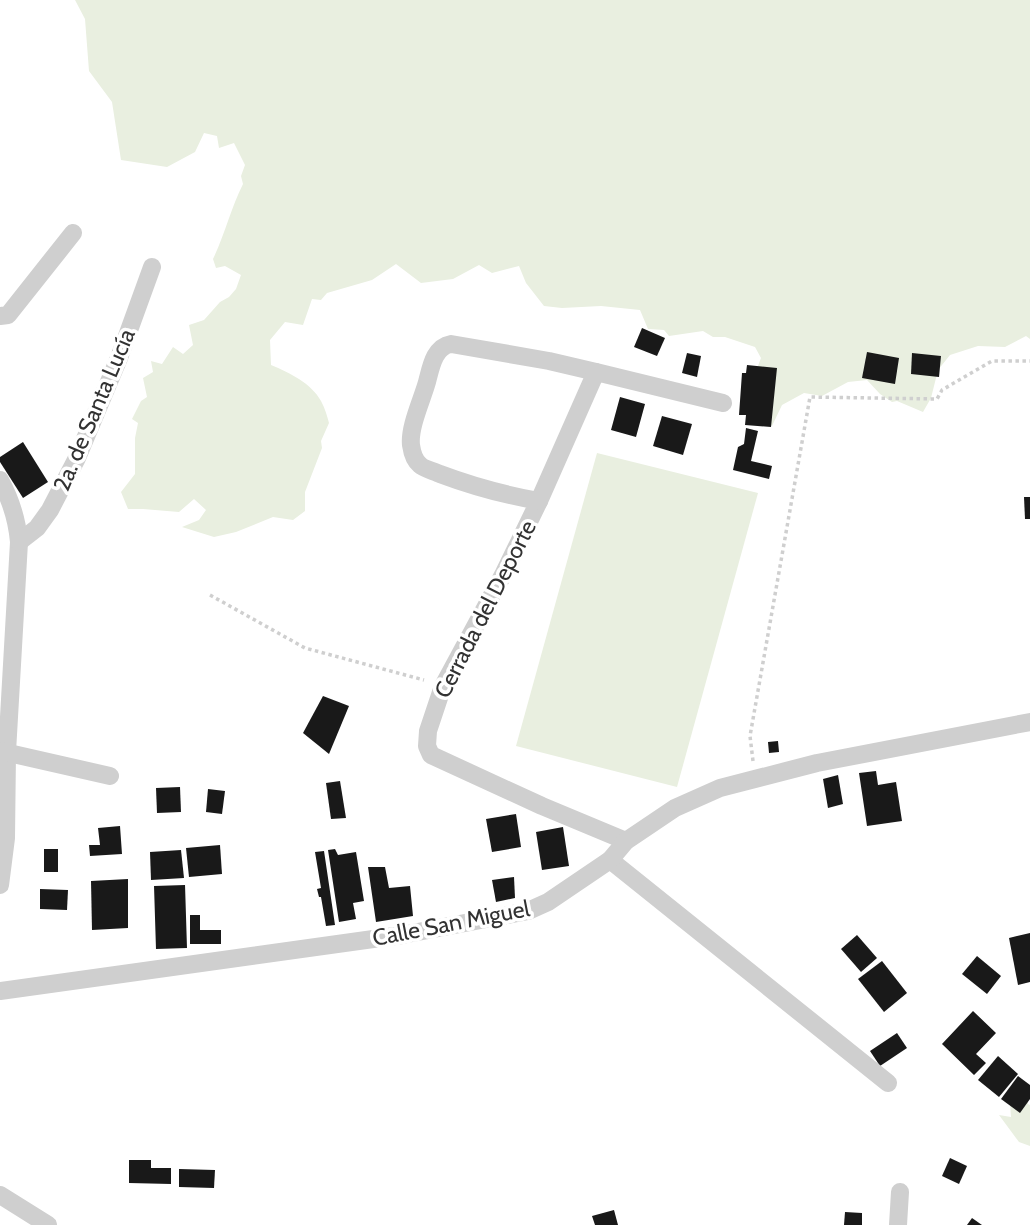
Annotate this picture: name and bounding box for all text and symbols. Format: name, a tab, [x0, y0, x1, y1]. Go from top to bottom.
street label: 2a. de Santa Lucía	[47, 325, 141, 495]
street label: Cerrada del Deporte	[428, 515, 542, 703]
street label: Calle San Miguel	[370, 894, 532, 952]

